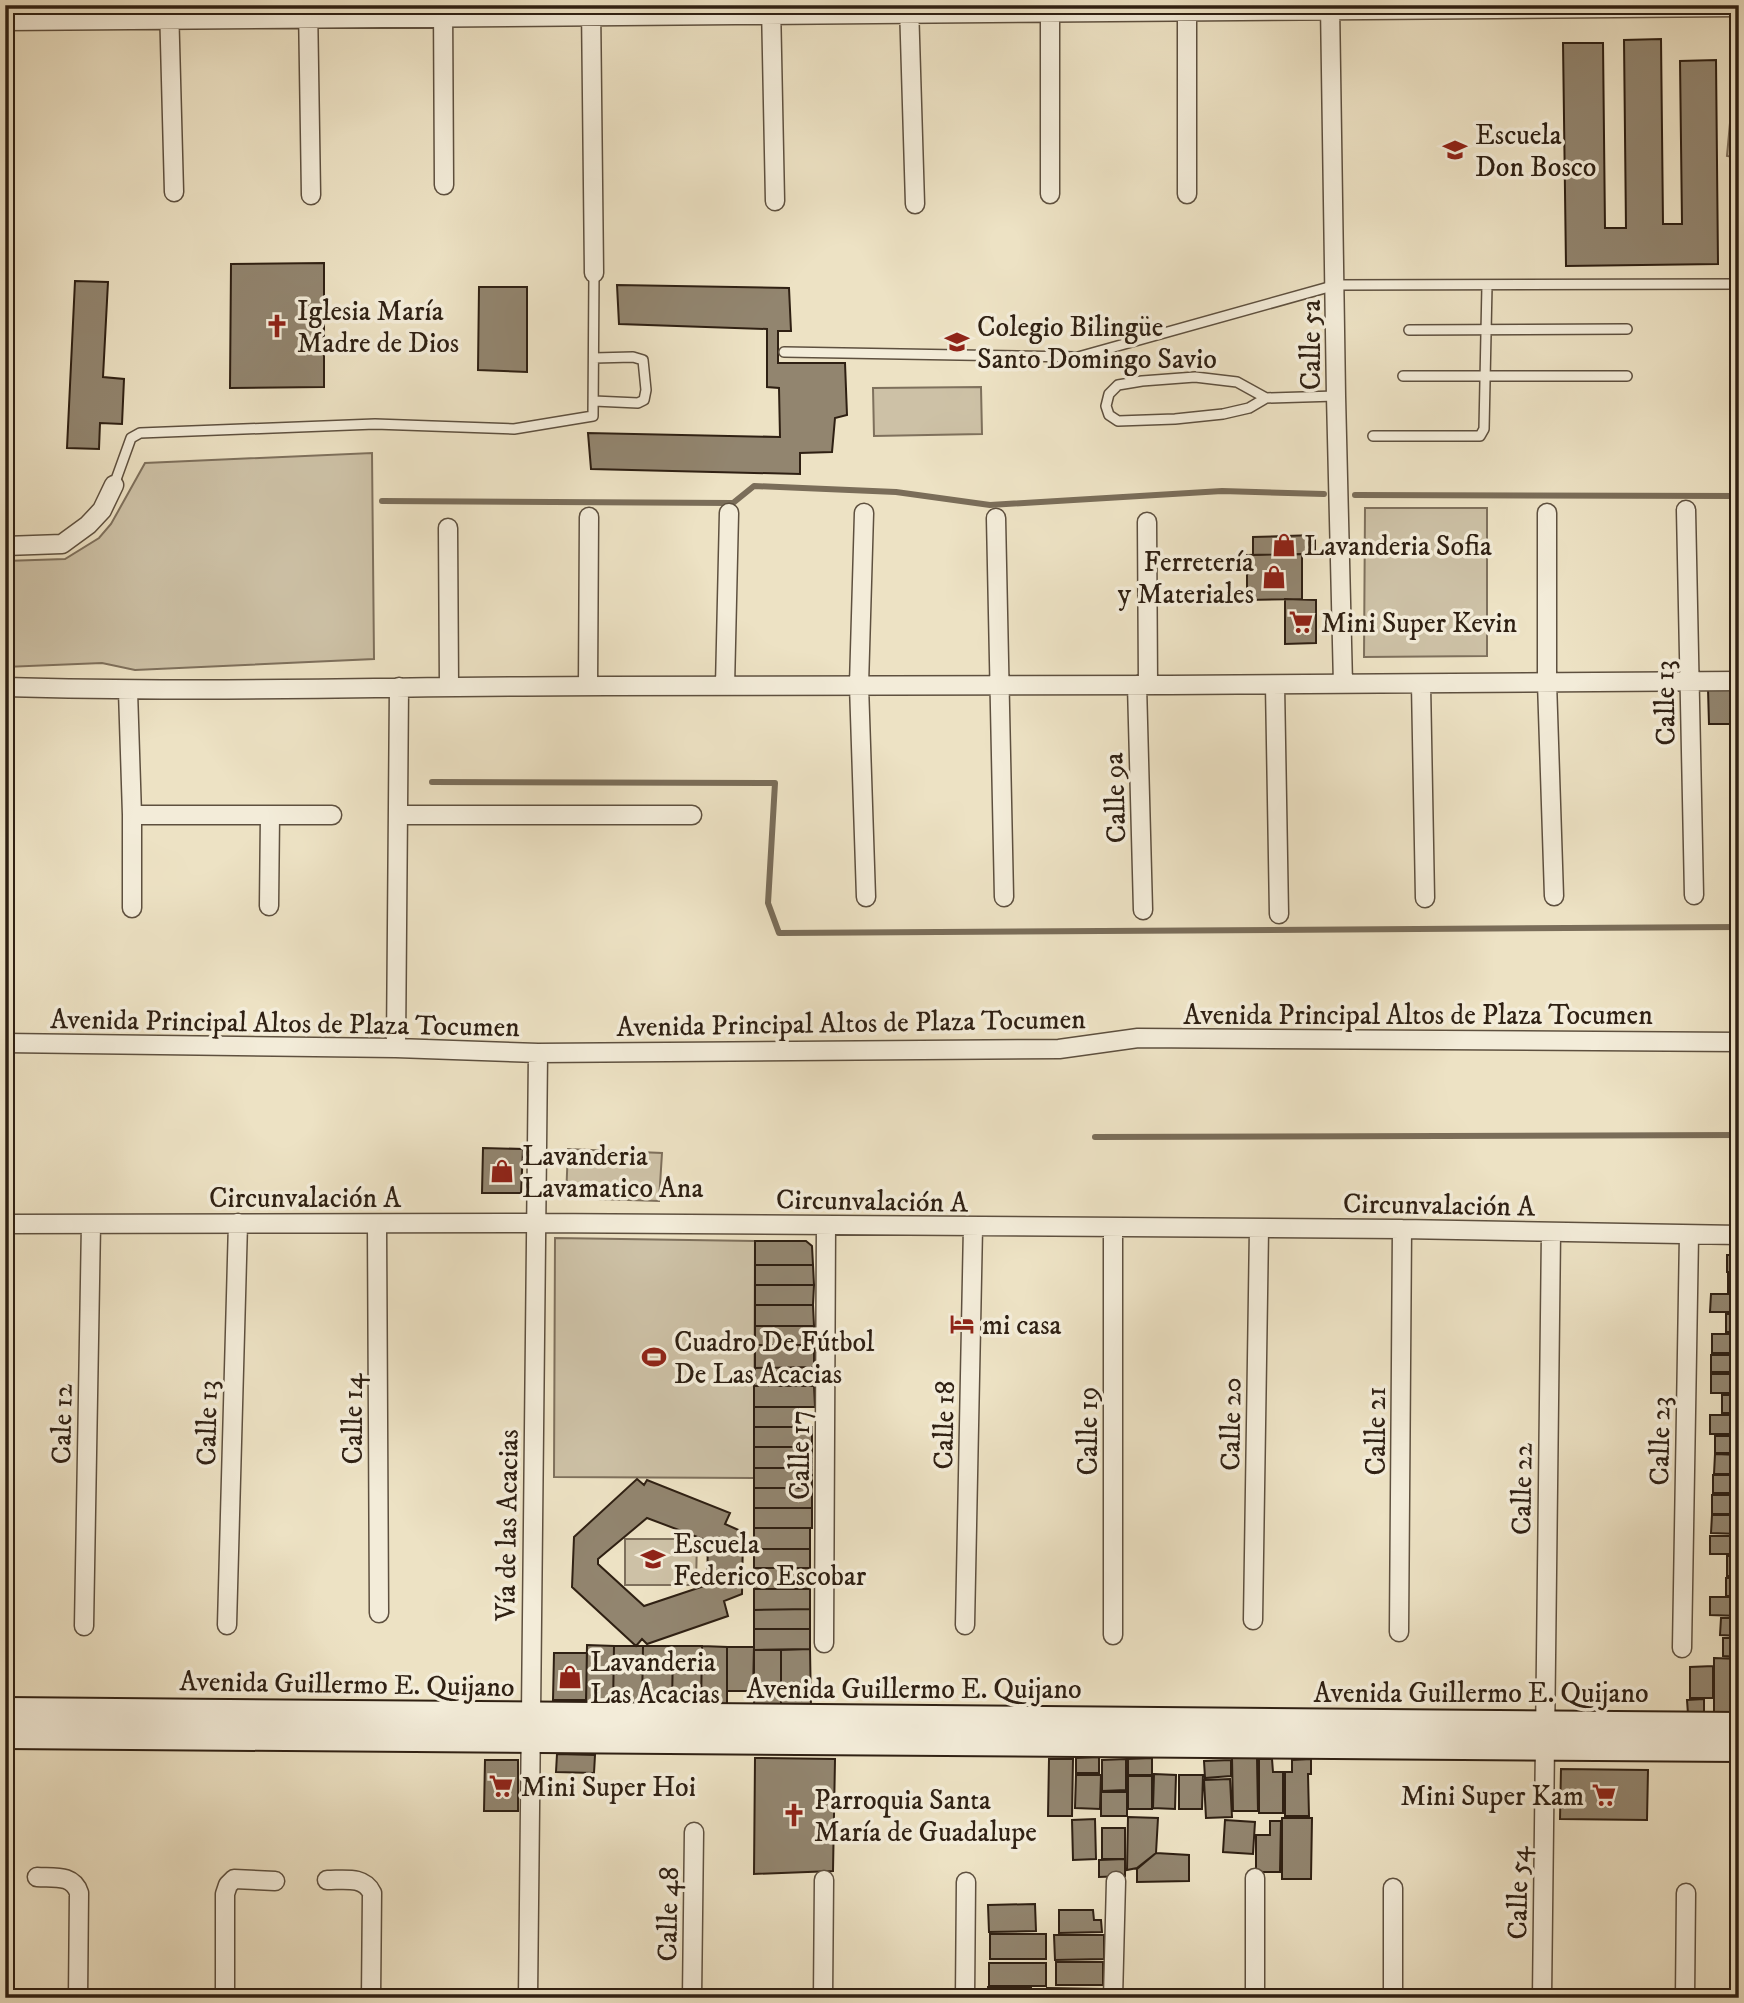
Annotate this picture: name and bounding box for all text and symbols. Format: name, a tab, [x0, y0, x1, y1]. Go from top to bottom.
place label: Escuela Don Bosco	[1475, 118, 1596, 185]
school or university icon: Escuela Don Bosco	[1441, 136, 1469, 164]
place label: Iglesia María Madre de Dios	[297, 294, 459, 361]
street label: Calle 5a	[1294, 300, 1329, 390]
place label: Colegio Bilingüe Santo Domingo Savio	[977, 310, 1217, 377]
church icon: Iglesia María Madre de Dios	[263, 312, 291, 340]
school or university icon: Colegio Bilingüe Santo Domingo Savio	[943, 328, 971, 356]
place label: Lavanderia Sofia	[1304, 529, 1492, 564]
shop icon: Lavanderia Sofia	[1270, 531, 1298, 559]
place label: Ferretería y Materiales	[1118, 545, 1254, 612]
shop icon: Ferretería y Materiales	[1260, 563, 1288, 591]
place label: Mini Super Kevin	[1321, 606, 1517, 641]
supermarket icon: Mini Super Kevin	[1287, 608, 1315, 636]
street label: Calle 13	[1647, 660, 1684, 746]
street label: Calle 9a	[1096, 752, 1135, 844]
street label: Avenida Principal Altos de Plaza Tocumen	[1183, 998, 1653, 1033]
street label: Avenida Principal Altos de Plaza Tocumen	[50, 1002, 520, 1045]
street label: Avenida Principal Altos de Plaza Tocumen	[616, 1002, 1086, 1045]
place label: Lavanderia Lavamatico Ana	[522, 1139, 703, 1206]
shop icon: Lavanderia Lavamatico Ana	[488, 1157, 516, 1185]
street label: Circunvalación A	[209, 1181, 402, 1216]
street label: Circunvalación A	[776, 1182, 969, 1221]
street label: Circunvalación A	[1343, 1186, 1536, 1225]
place label: mi casa	[982, 1308, 1062, 1343]
hotel icon: mi casa	[948, 1310, 976, 1338]
place label: Cuadro De Fútbol De Las Acacias	[674, 1325, 875, 1392]
sports icon: Cuadro De Fútbol De Las Acacias	[640, 1343, 668, 1371]
street label: Calle 14	[336, 1373, 371, 1465]
street label: Calle 20	[1213, 1377, 1250, 1471]
street label: Calle 13	[189, 1380, 226, 1466]
street label: Calle 18	[926, 1380, 963, 1470]
street label: Cale 12	[44, 1383, 81, 1465]
street label: Calle 19	[1071, 1386, 1106, 1476]
street label: Calle 21	[1359, 1387, 1394, 1475]
street label: Calle 23	[1642, 1396, 1679, 1486]
street label: Calle 17	[783, 1410, 818, 1500]
street label: Vía de las Acacias	[488, 1429, 527, 1622]
street label: Calle 22	[1504, 1442, 1541, 1535]
place label: Escuela Federico Escobar	[673, 1527, 867, 1594]
school or university icon: Escuela Federico Escobar	[639, 1545, 667, 1573]
place label: Lavanderia Las Acacias	[590, 1645, 720, 1712]
shop icon: Lavanderia Las Acacias	[556, 1663, 584, 1691]
street label: Avenida Guillermo E. Quijano	[179, 1664, 515, 1705]
street label: Avenida Guillermo E. Quijano	[746, 1672, 1082, 1707]
street label: Avenida Guillermo E. Quijano	[1313, 1676, 1649, 1711]
place label: Mini Super Hoi	[521, 1770, 696, 1805]
supermarket icon: Mini Super Hoi	[487, 1772, 515, 1800]
place label: Mini Super Kam	[1400, 1779, 1584, 1814]
supermarket icon: Mini Super Kam	[1590, 1781, 1618, 1809]
place label: Parroquia Santa María de Guadalupe	[814, 1783, 1037, 1850]
church icon: Parroquia Santa María de Guadalupe	[780, 1801, 808, 1829]
street label: Calle 54	[1500, 1845, 1537, 1940]
street label: Calle 48	[650, 1866, 687, 1962]

